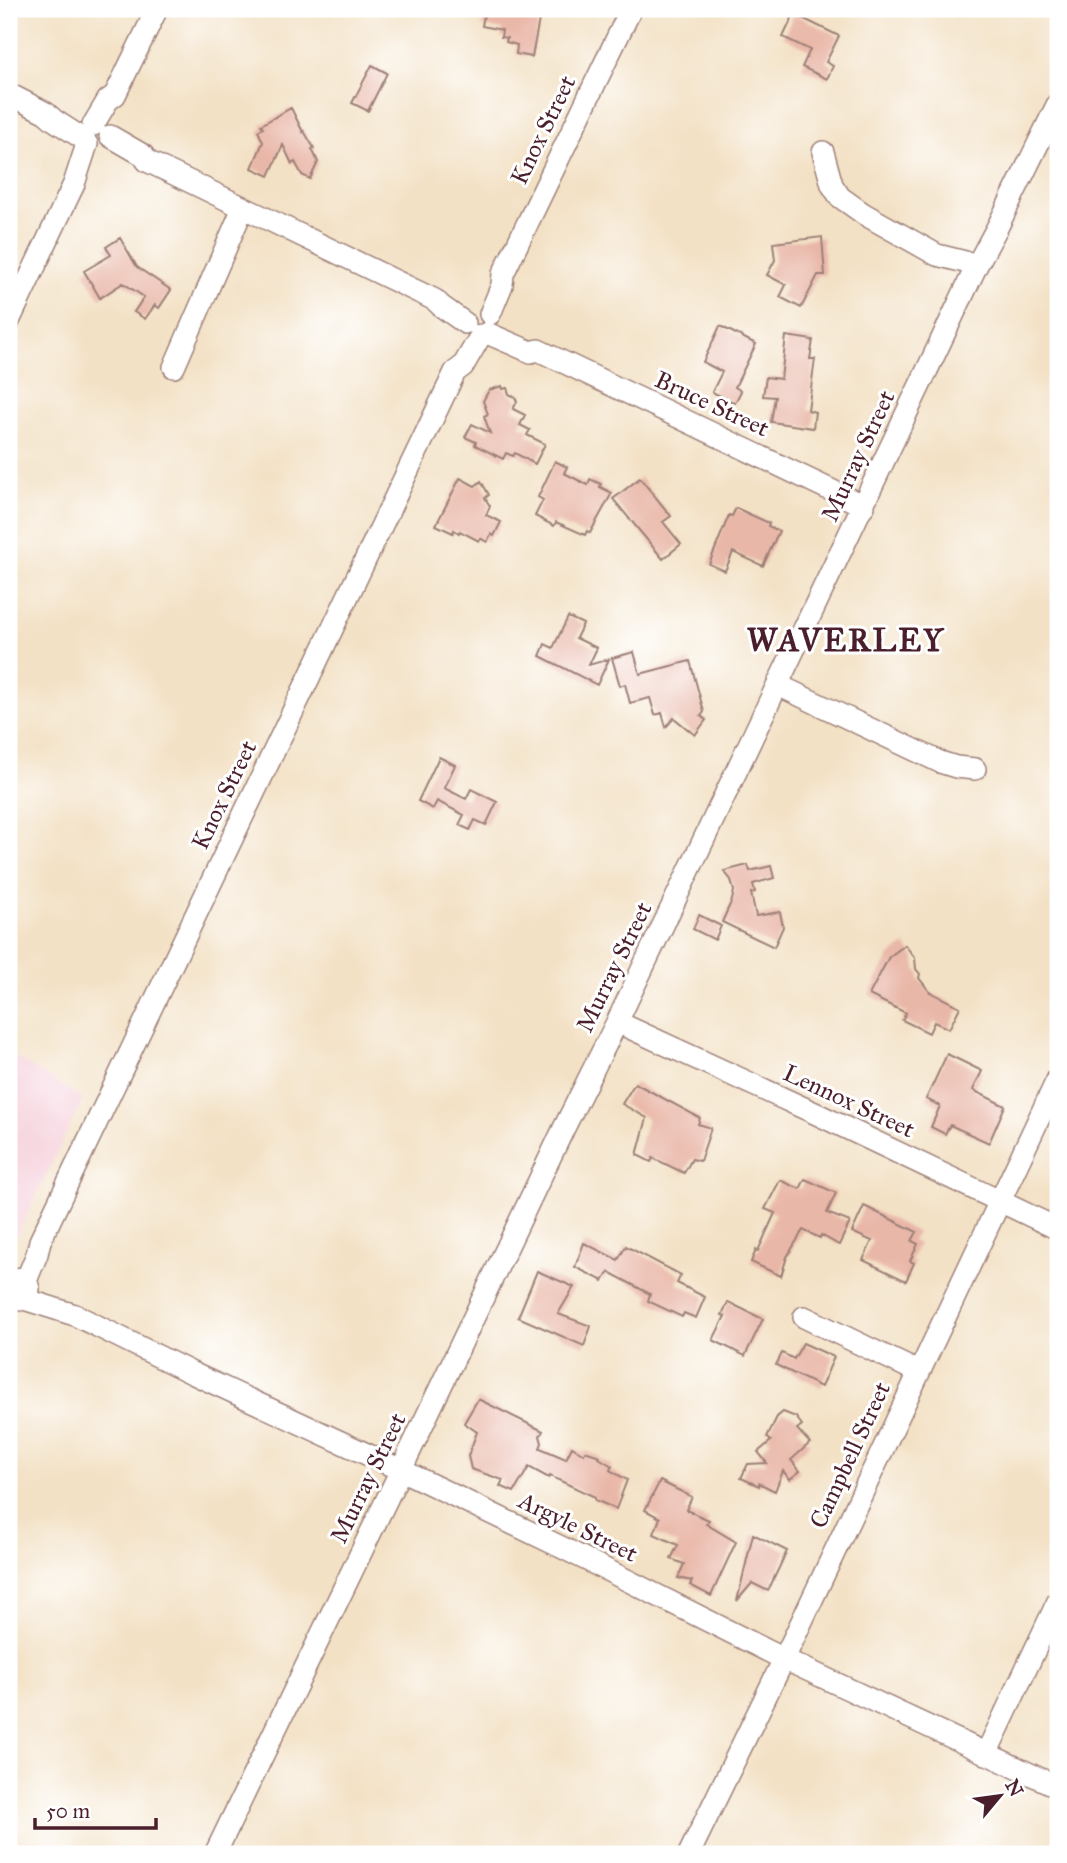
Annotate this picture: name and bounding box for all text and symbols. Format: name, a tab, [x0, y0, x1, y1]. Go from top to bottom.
street label: Knox Street	[504, 70, 582, 189]
street label: Bruce Street	[650, 364, 774, 444]
street label: Murray Street	[815, 385, 902, 526]
district label: WAVERLEY	[747, 621, 945, 660]
street label: Knox Street	[185, 735, 263, 854]
street label: Murray Street	[570, 897, 659, 1037]
street label: Lennox Street	[779, 1058, 920, 1145]
street label: Campbell Street	[803, 1377, 897, 1533]
street label: Murray Street	[324, 1408, 413, 1548]
street label: Argyle Street	[513, 1485, 643, 1569]
north arrow	[965, 1762, 1036, 1832]
text: N	[1000, 1775, 1028, 1801]
scale bar	[35, 1786, 156, 1830]
text: 50 m	[46, 1798, 91, 1824]

